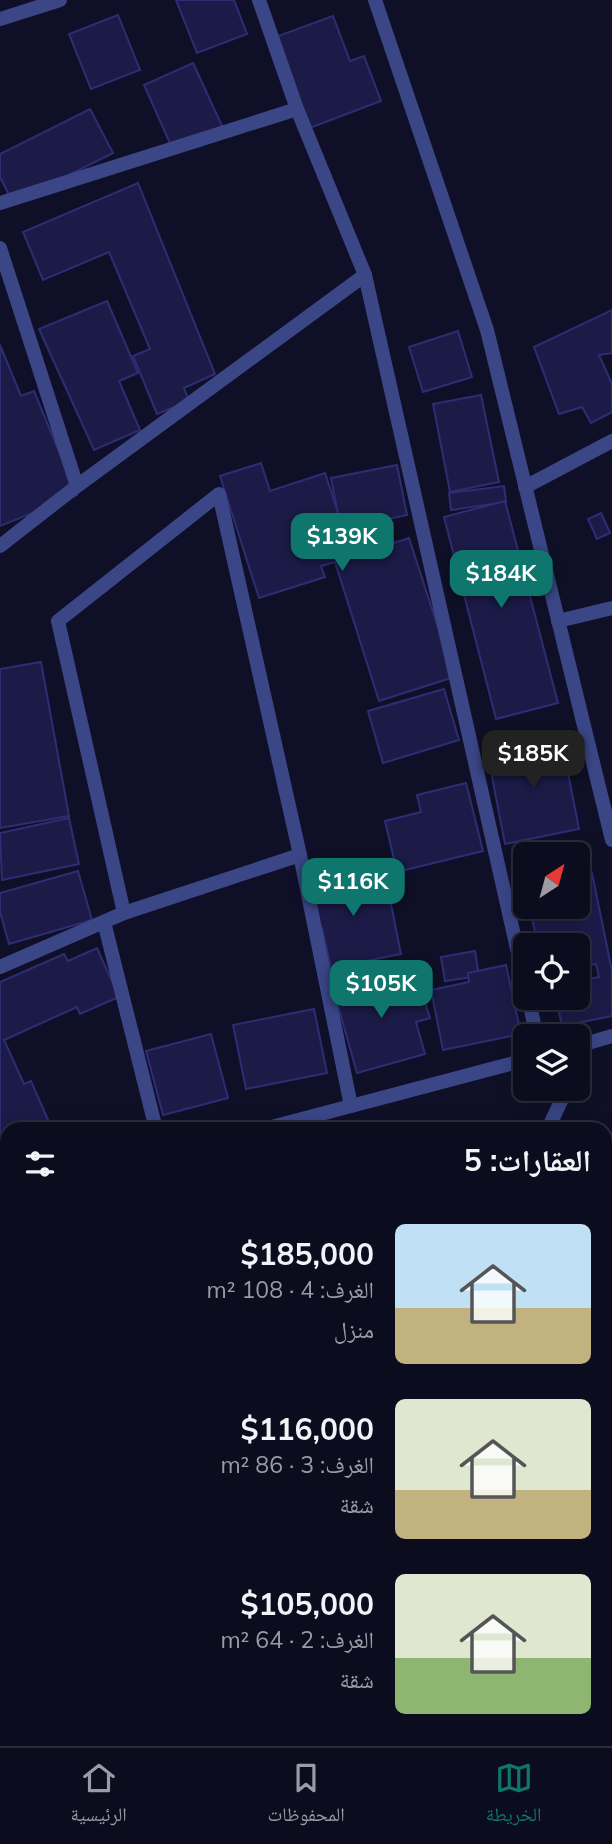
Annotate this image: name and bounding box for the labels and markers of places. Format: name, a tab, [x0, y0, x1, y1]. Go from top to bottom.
pin: $139K	[293, 514, 391, 573]
pin: $184K	[452, 550, 550, 610]
pin: $185K	[484, 730, 582, 790]
pin: $116K	[304, 858, 402, 918]
pin: $105K	[332, 960, 430, 1020]

